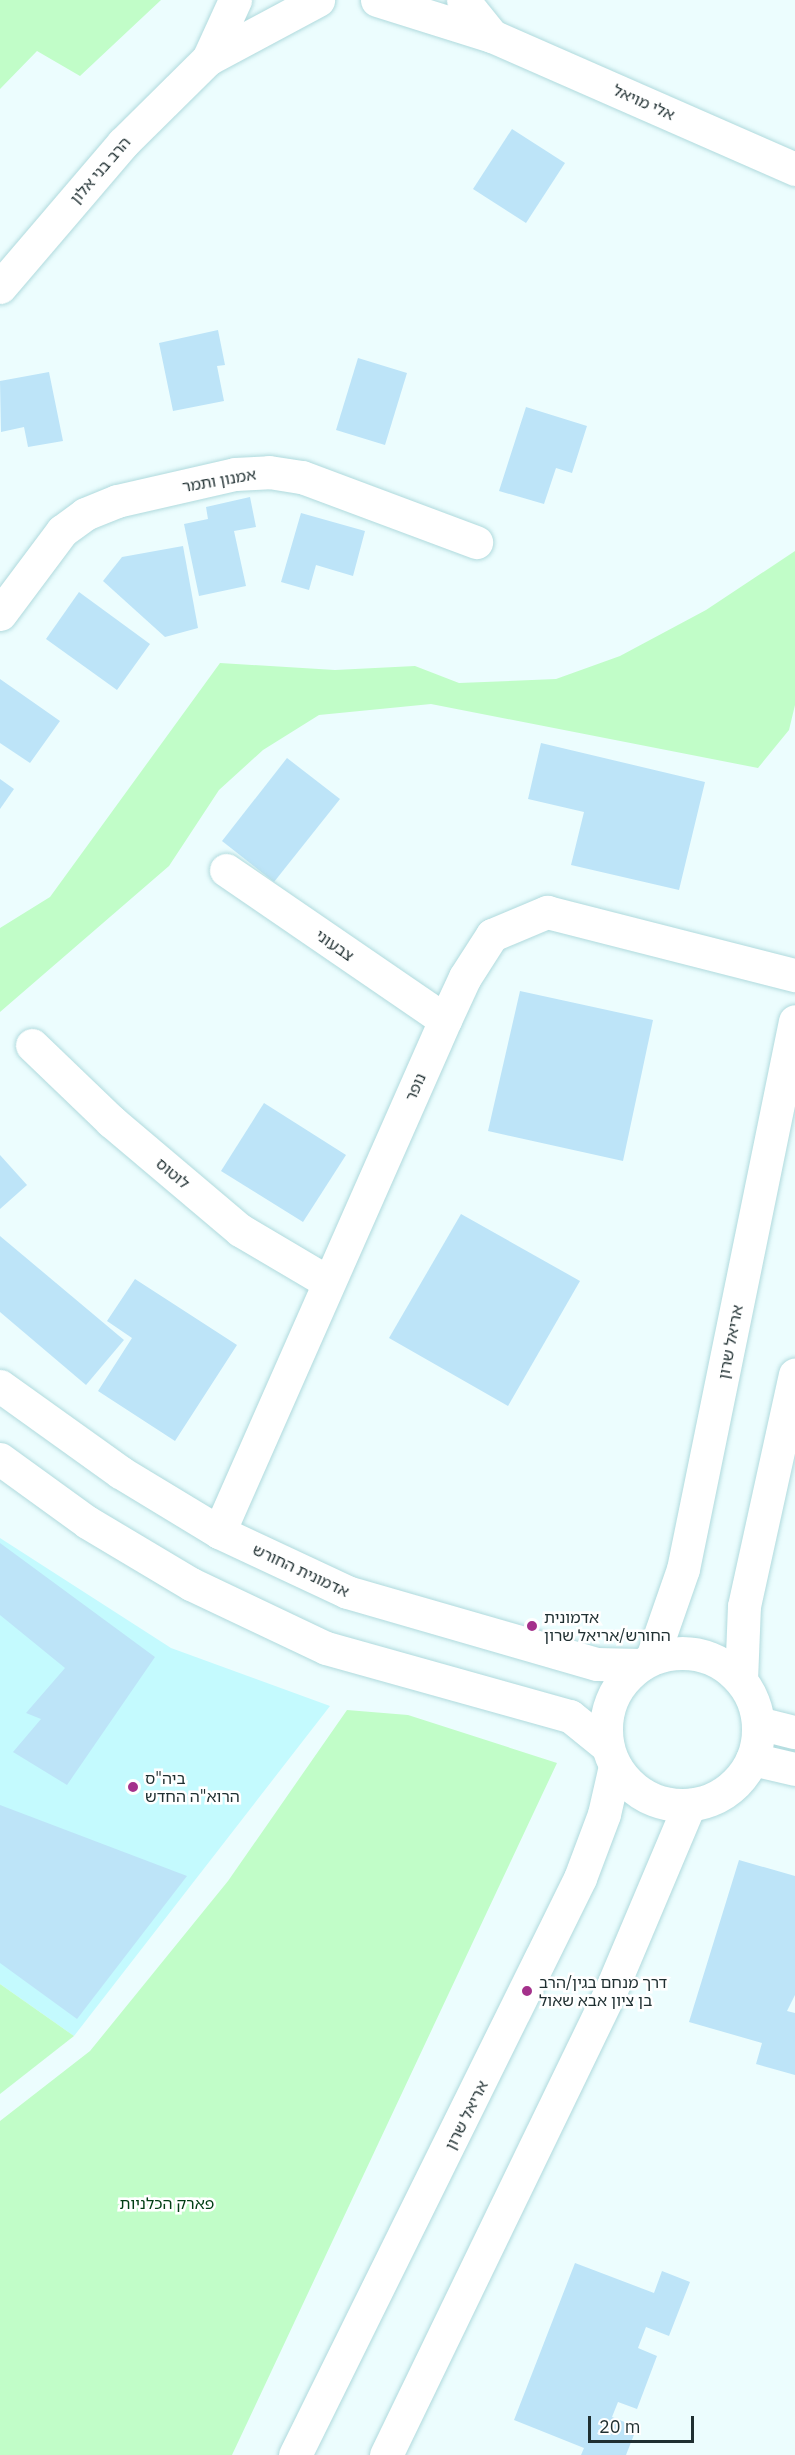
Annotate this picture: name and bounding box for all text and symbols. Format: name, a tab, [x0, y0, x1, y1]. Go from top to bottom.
street label: אלי מויאל	[610, 80, 678, 124]
street label: הרב בני אלון	[66, 133, 134, 207]
street label: אמנון ותמר	[181, 464, 257, 496]
street label: צבעוני	[312, 925, 358, 965]
street label: נופר	[400, 1070, 430, 1104]
street label: לוטוס	[152, 1153, 194, 1193]
street label: אריאל שרון	[713, 1303, 747, 1381]
street label: אדמונית החורש	[250, 1539, 352, 1601]
place label: אדמונית החורש/אריאל שרון	[544, 1607, 671, 1645]
marker: אדמונית החורש/אריאל שרון	[525, 1619, 539, 1633]
place label: ביה"ס הרוא"ה החדש	[145, 1768, 240, 1806]
marker: ביה"ס הרוא"ה החדש	[126, 1780, 140, 1794]
place label: דרך מנחם בגין/הרב בן ציון אבא שאול	[539, 1972, 667, 2010]
marker: דרך מנחם בגין/הרב בן ציון אבא שאול	[520, 1984, 534, 1998]
street label: אריאל שרון	[440, 2077, 492, 2153]
park label: פארק הכלניות	[120, 2193, 214, 2213]
scale bar	[591, 2404, 698, 2442]
text: 20 m	[599, 2415, 641, 2438]

